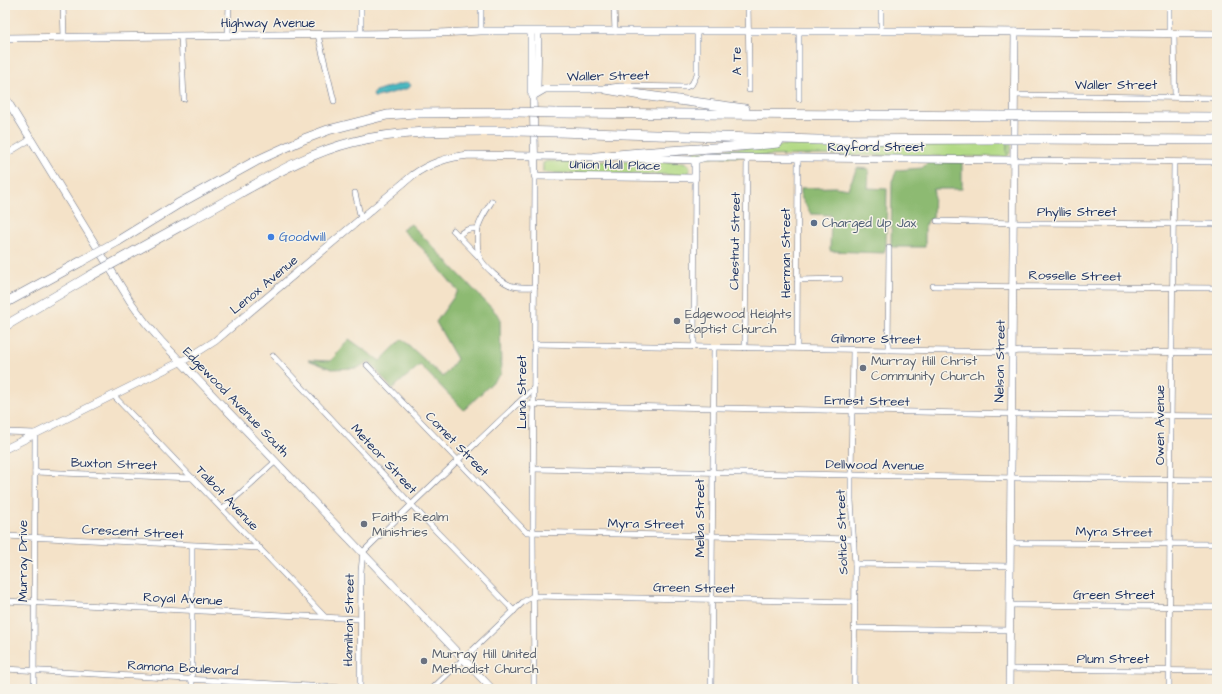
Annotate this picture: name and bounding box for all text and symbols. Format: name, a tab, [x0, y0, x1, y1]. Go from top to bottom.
street label: Highway Avenue	[221, 14, 315, 33]
street label: A Te	[728, 47, 746, 75]
street label: Waller Street	[567, 66, 650, 86]
street label: Waller Street	[1075, 76, 1158, 94]
street label: Rayford Street	[827, 138, 925, 157]
street label: Union Hall Place	[569, 155, 661, 175]
street label: Chestnut Street	[725, 191, 745, 290]
street label: Phyllis Street	[1037, 203, 1118, 222]
street label: Herman Street	[777, 207, 795, 298]
place label: Charged Up Jax	[822, 214, 917, 233]
marker: Charged Up Jax	[809, 218, 819, 228]
place label: Goodwill	[279, 228, 326, 246]
marker: Goodwill	[266, 232, 276, 242]
street label: Lenox Avenue	[226, 251, 302, 319]
street label: Rosselle Street	[1028, 266, 1122, 286]
place label: Edgewood Heights Baptist Church	[685, 305, 792, 338]
marker: Edgewood Heights Baptist Church	[672, 316, 682, 326]
street label: Nelson Street	[990, 319, 1010, 403]
street label: Gilmore Street	[831, 329, 922, 349]
street label: Edgewood Avenue South	[178, 343, 294, 462]
place label: Murray Hill Christ Community Church	[871, 352, 985, 386]
street label: Luna Street	[513, 354, 531, 429]
marker: Murray Hill Christ Community Church	[858, 363, 868, 373]
street label: Owen Avenue	[1151, 385, 1169, 465]
street label: Ernest Street	[824, 391, 911, 411]
street label: Comet Street	[421, 407, 493, 481]
street label: Meteor Street	[347, 420, 422, 499]
street label: Buxton Street	[71, 453, 158, 475]
street label: Dellwood Avenue	[825, 455, 925, 475]
street label: Talbot Avenue	[191, 462, 263, 534]
street label: Melba Street	[691, 478, 709, 558]
street label: Soltice Street	[831, 488, 852, 575]
place label: Faiths Realm Ministries	[372, 508, 449, 541]
street label: Myra Street	[607, 514, 685, 535]
marker: Faiths Realm Ministries	[359, 519, 369, 529]
street label: Murray Drive	[14, 520, 33, 602]
street label: Crescent Street	[81, 520, 185, 544]
street label: Myra Street	[1075, 522, 1153, 543]
street label: Hamilton Street	[339, 573, 359, 667]
street label: Green Street	[653, 578, 736, 598]
street label: Green Street	[1073, 586, 1156, 604]
street label: Royal Avenue	[143, 588, 223, 611]
place label: Murray Hill United Methodist Church	[432, 645, 539, 678]
street label: Plum Street	[1077, 650, 1150, 668]
street label: Ramona Boulevard	[127, 656, 239, 680]
marker: Murray Hill United Methodist Church	[419, 656, 429, 666]

